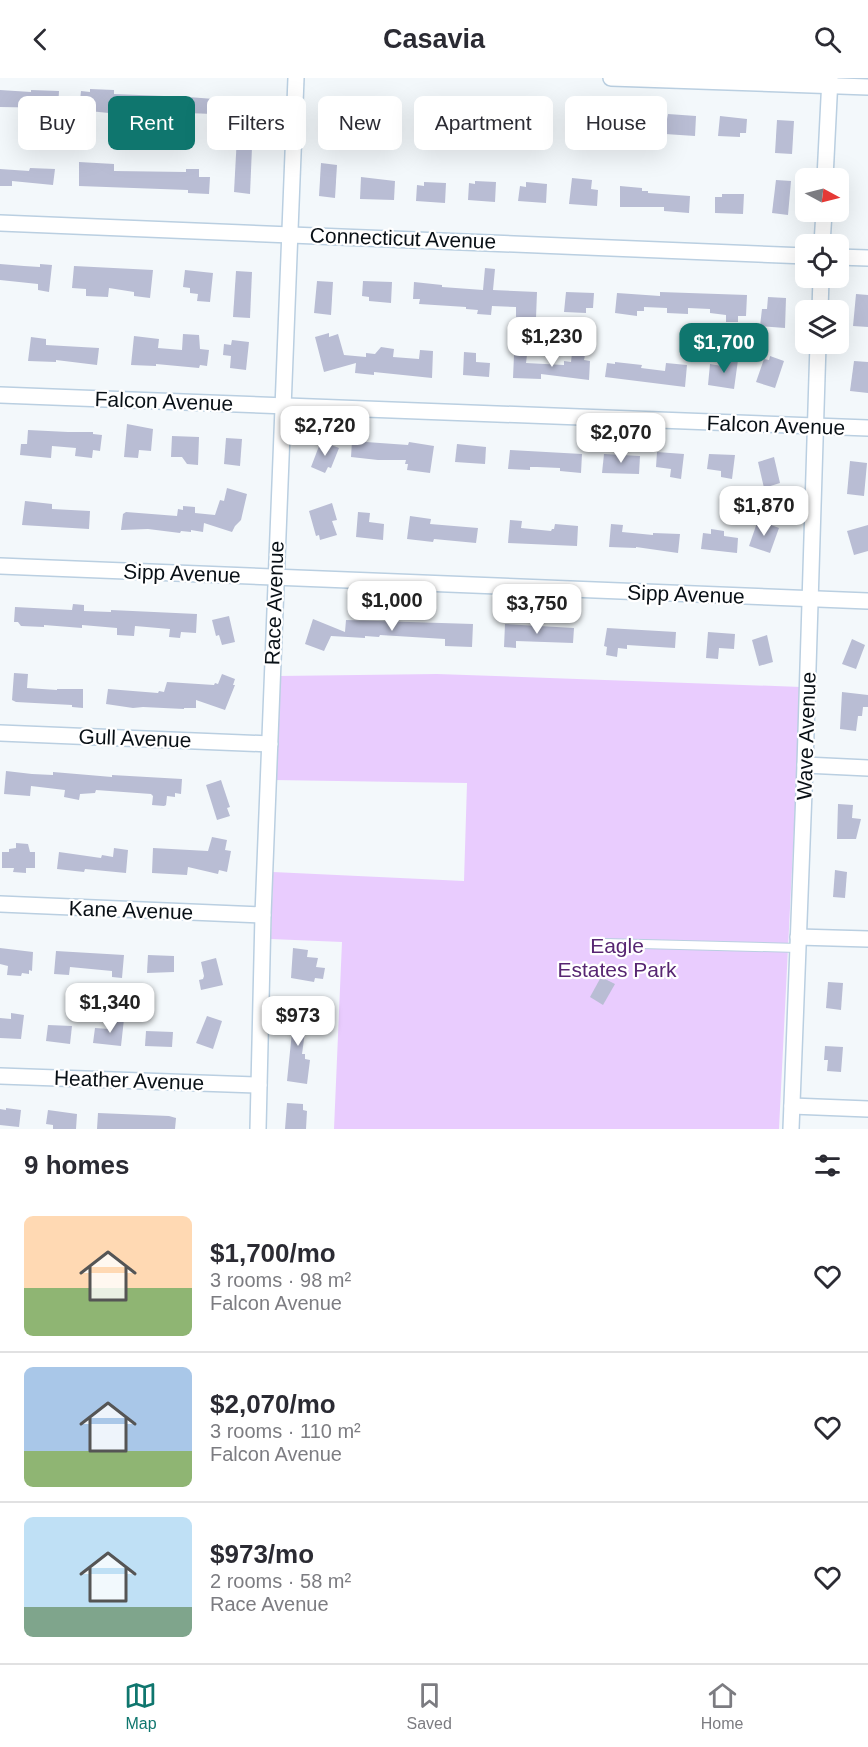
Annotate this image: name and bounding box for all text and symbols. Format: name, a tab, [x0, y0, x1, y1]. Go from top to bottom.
icon: back	[24, 23, 57, 56]
icon: search	[811, 23, 844, 56]
text: Casavia	[383, 24, 485, 54]
chip: Buy	[18, 96, 96, 150]
chip: Rent	[108, 96, 195, 150]
chip: Filters	[207, 96, 306, 150]
chip: New	[318, 96, 402, 150]
chip: Apartment	[414, 96, 553, 150]
chip: House	[565, 96, 667, 150]
north arrow	[795, 168, 849, 222]
map controls	[795, 168, 849, 354]
street label: Connecticut Avenue	[309, 223, 497, 253]
button: locate	[795, 234, 849, 288]
button: layers	[795, 300, 849, 354]
pin: $1,230	[503, 317, 601, 368]
pin: $1,700	[675, 323, 773, 374]
text: $1,230	[521, 325, 583, 347]
text: $1,700	[693, 331, 755, 353]
street label: Falcon Avenue	[94, 387, 234, 415]
pin: $2,720	[276, 406, 374, 457]
street label: Falcon Avenue	[706, 411, 846, 439]
pin: $2,070	[572, 413, 670, 464]
text: $2,720	[294, 414, 356, 436]
text: $2,070	[590, 421, 652, 443]
pin: $1,870	[715, 486, 813, 537]
text: $1,870	[733, 494, 795, 516]
street label: Race Avenue	[260, 540, 288, 666]
street label: Sipp Avenue	[123, 559, 241, 587]
street label: Sipp Avenue	[627, 580, 745, 608]
pin: $1,000	[343, 581, 441, 632]
pin: $3,750	[488, 584, 586, 635]
text: $1,000	[361, 589, 423, 611]
text: $3,750	[506, 592, 568, 614]
street label: Wave Avenue	[792, 671, 820, 801]
street label: Gull Avenue	[78, 725, 192, 751]
street label: Kane Avenue	[68, 896, 194, 924]
park label: Eagle Estates Park	[557, 934, 677, 981]
pin: $1,340	[61, 983, 159, 1034]
text: $1,340	[79, 991, 141, 1013]
pin: $973	[262, 996, 334, 1047]
text: $973	[276, 1004, 320, 1026]
street label: Heather Avenue	[54, 1066, 204, 1094]
icon: filters	[811, 1149, 844, 1182]
text: 9 homes	[24, 1150, 130, 1180]
text: $1,700/mo	[210, 1238, 336, 1268]
icon: home	[72, 1240, 144, 1312]
icon: heart	[811, 1260, 844, 1293]
text: 3 rooms · 98 m²	[210, 1269, 351, 1291]
text: Falcon Avenue	[210, 1292, 342, 1314]
text: $2,070/mo	[210, 1389, 336, 1419]
icon: home	[72, 1391, 144, 1463]
icon: heart	[811, 1411, 844, 1444]
text: 3 rooms · 110 m²	[210, 1420, 361, 1442]
text: Falcon Avenue	[210, 1443, 342, 1465]
text: $973/mo	[210, 1539, 314, 1569]
icon: home	[72, 1541, 144, 1613]
icon: heart	[811, 1561, 844, 1594]
text: 2 rooms · 58 m²	[210, 1570, 351, 1592]
text: Race Avenue	[210, 1593, 329, 1615]
tab: Map	[124, 1679, 157, 1733]
tab: Saved	[406, 1679, 452, 1733]
tab: Home	[701, 1679, 743, 1733]

